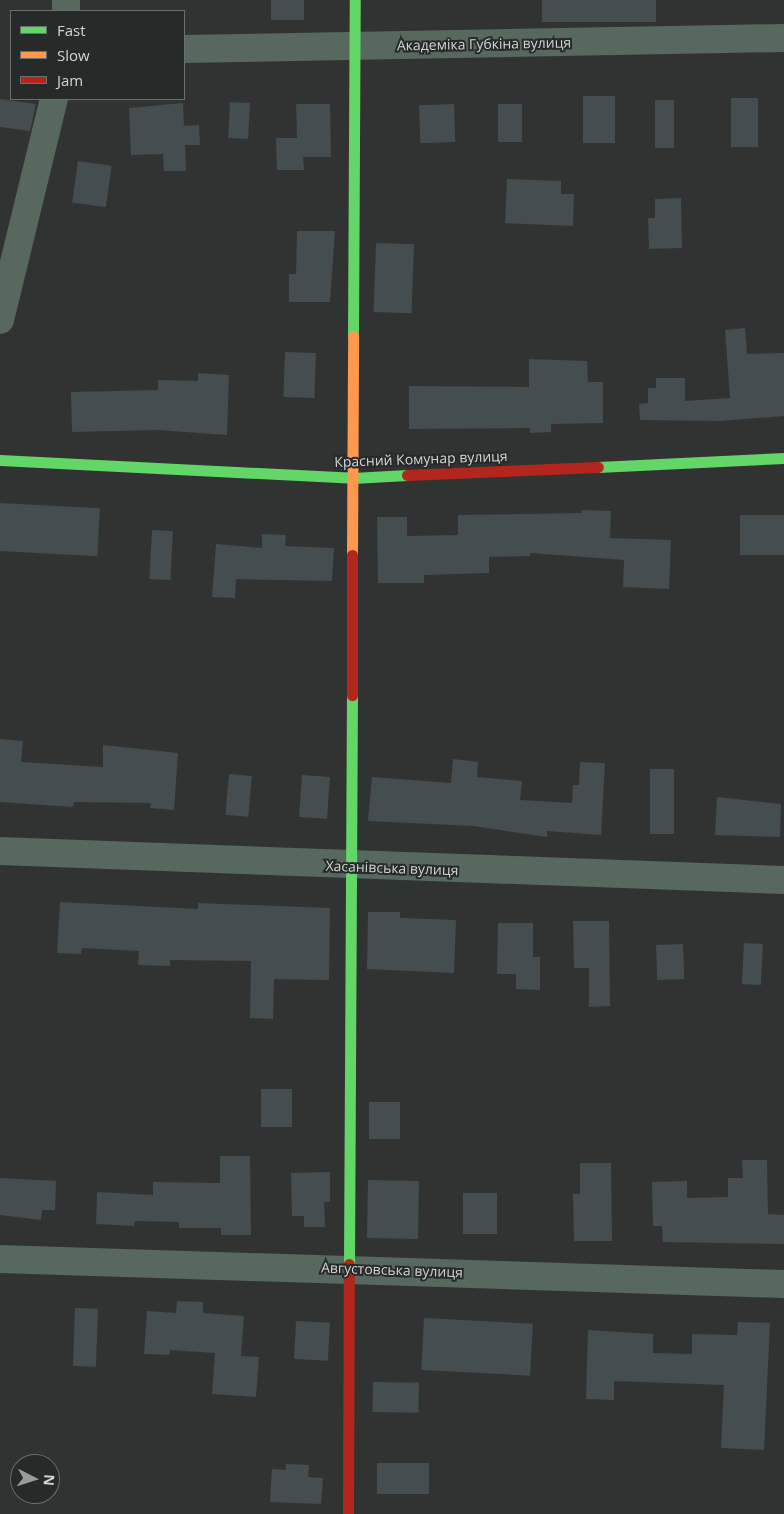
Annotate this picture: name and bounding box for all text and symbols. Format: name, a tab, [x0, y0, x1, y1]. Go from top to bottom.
legend	[10, 10, 185, 100]
text: Fast	[57, 20, 86, 40]
street label: Академіка Губкіна вулиця	[397, 34, 571, 54]
text: Slow	[57, 45, 90, 65]
text: Jam	[57, 70, 83, 90]
street label: Красний Комунар вулиця	[334, 448, 508, 470]
street label: Хасанівська вулиця	[325, 857, 459, 879]
street label: Августовська вулиця	[321, 1259, 463, 1281]
north arrow	[10, 1454, 60, 1504]
text: N	[39, 1474, 59, 1487]

